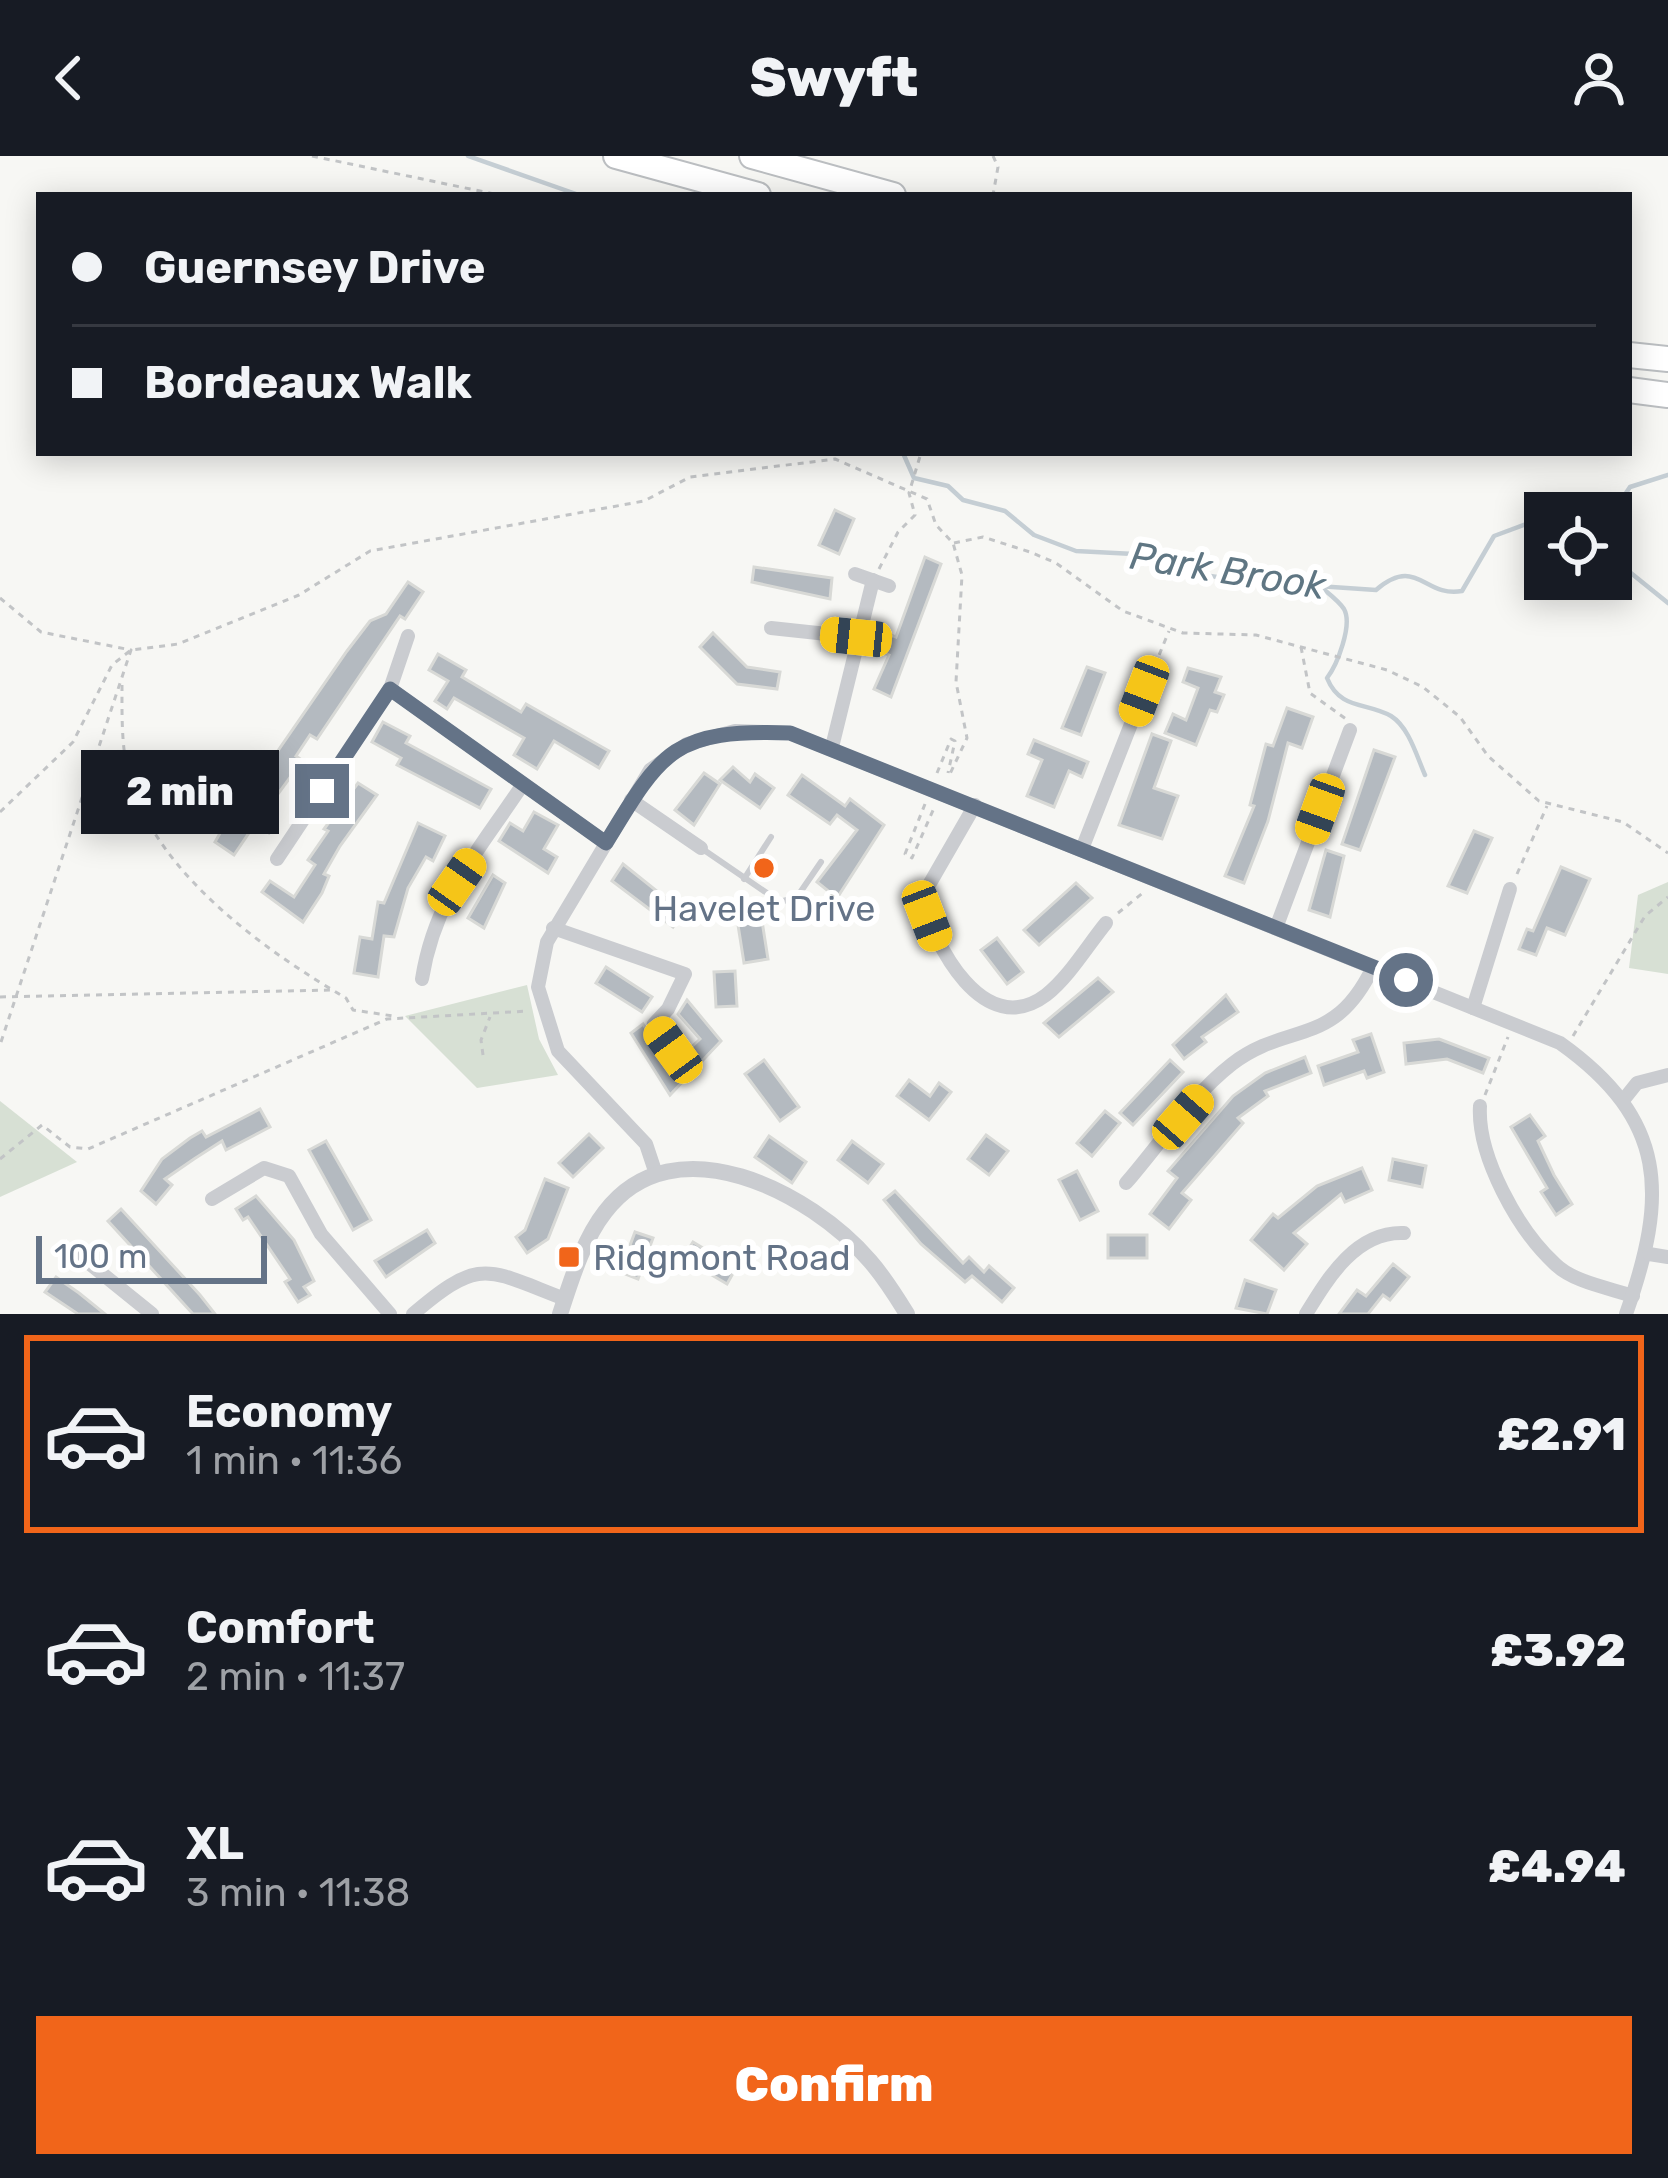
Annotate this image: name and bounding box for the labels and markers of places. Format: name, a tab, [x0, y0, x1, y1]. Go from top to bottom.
marker: Havelet Drive	[751, 855, 777, 881]
place label: Havelet Drive	[653, 887, 875, 930]
place label: Ridgmont Road	[593, 1236, 851, 1279]
marker: Ridgmont Road	[556, 1244, 582, 1270]

